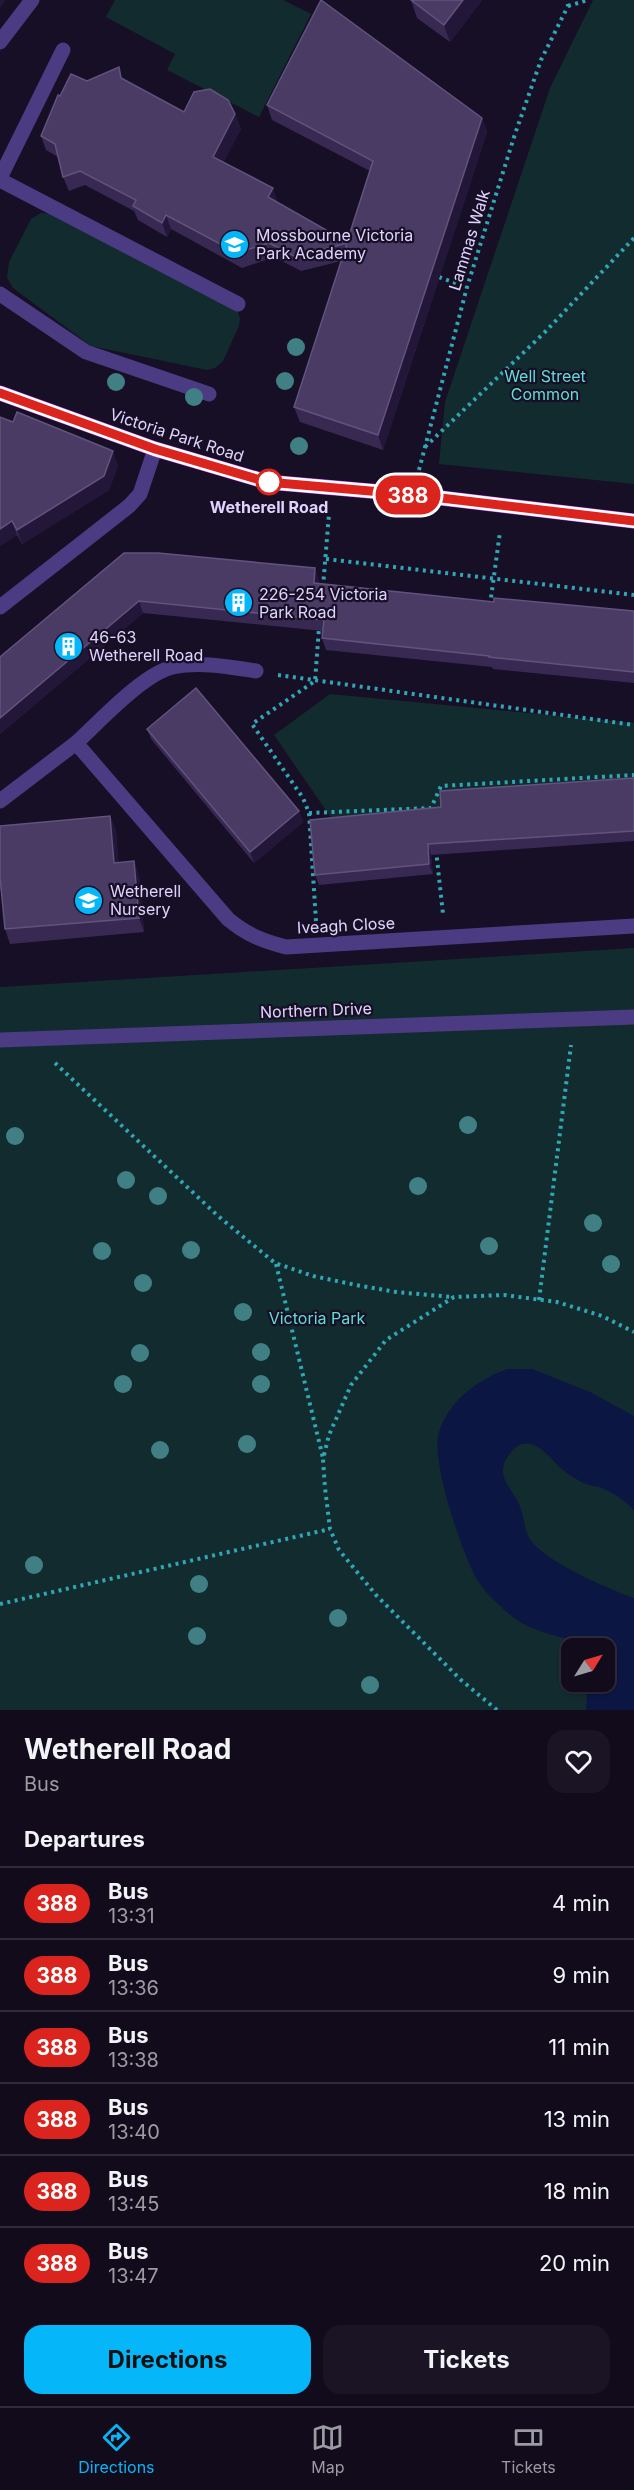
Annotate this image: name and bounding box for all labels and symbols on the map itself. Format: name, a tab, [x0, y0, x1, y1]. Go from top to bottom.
street label: Lammas Walk	[444, 187, 494, 293]
place label: Mossbourne Victoria Park Academy	[256, 225, 413, 263]
school or university icon: Mossbourne Victoria Park Academy	[219, 228, 251, 260]
park label: Well Street Common	[504, 366, 586, 404]
street label: Victoria Park Road	[107, 404, 247, 466]
marker: Wetherell Road	[256, 469, 282, 495]
line badge: 388	[374, 476, 442, 514]
place label: Wetherell Road	[210, 497, 328, 517]
place label: 226-254 Victoria Park Road	[259, 584, 387, 622]
building icon: 226-254 Victoria Park Road	[222, 587, 254, 619]
place label: 46-63 Wetherell Road	[89, 627, 203, 665]
building icon: 46-63 Wetherell Road	[52, 630, 84, 662]
place label: Wetherell Nursery	[110, 881, 181, 919]
school or university icon: Wetherell Nursery	[73, 884, 105, 916]
street label: Iveagh Close	[296, 912, 396, 938]
street label: Northern Drive	[260, 998, 372, 1022]
park label: Victoria Park	[269, 1308, 366, 1328]
north arrow	[561, 1638, 615, 1692]

